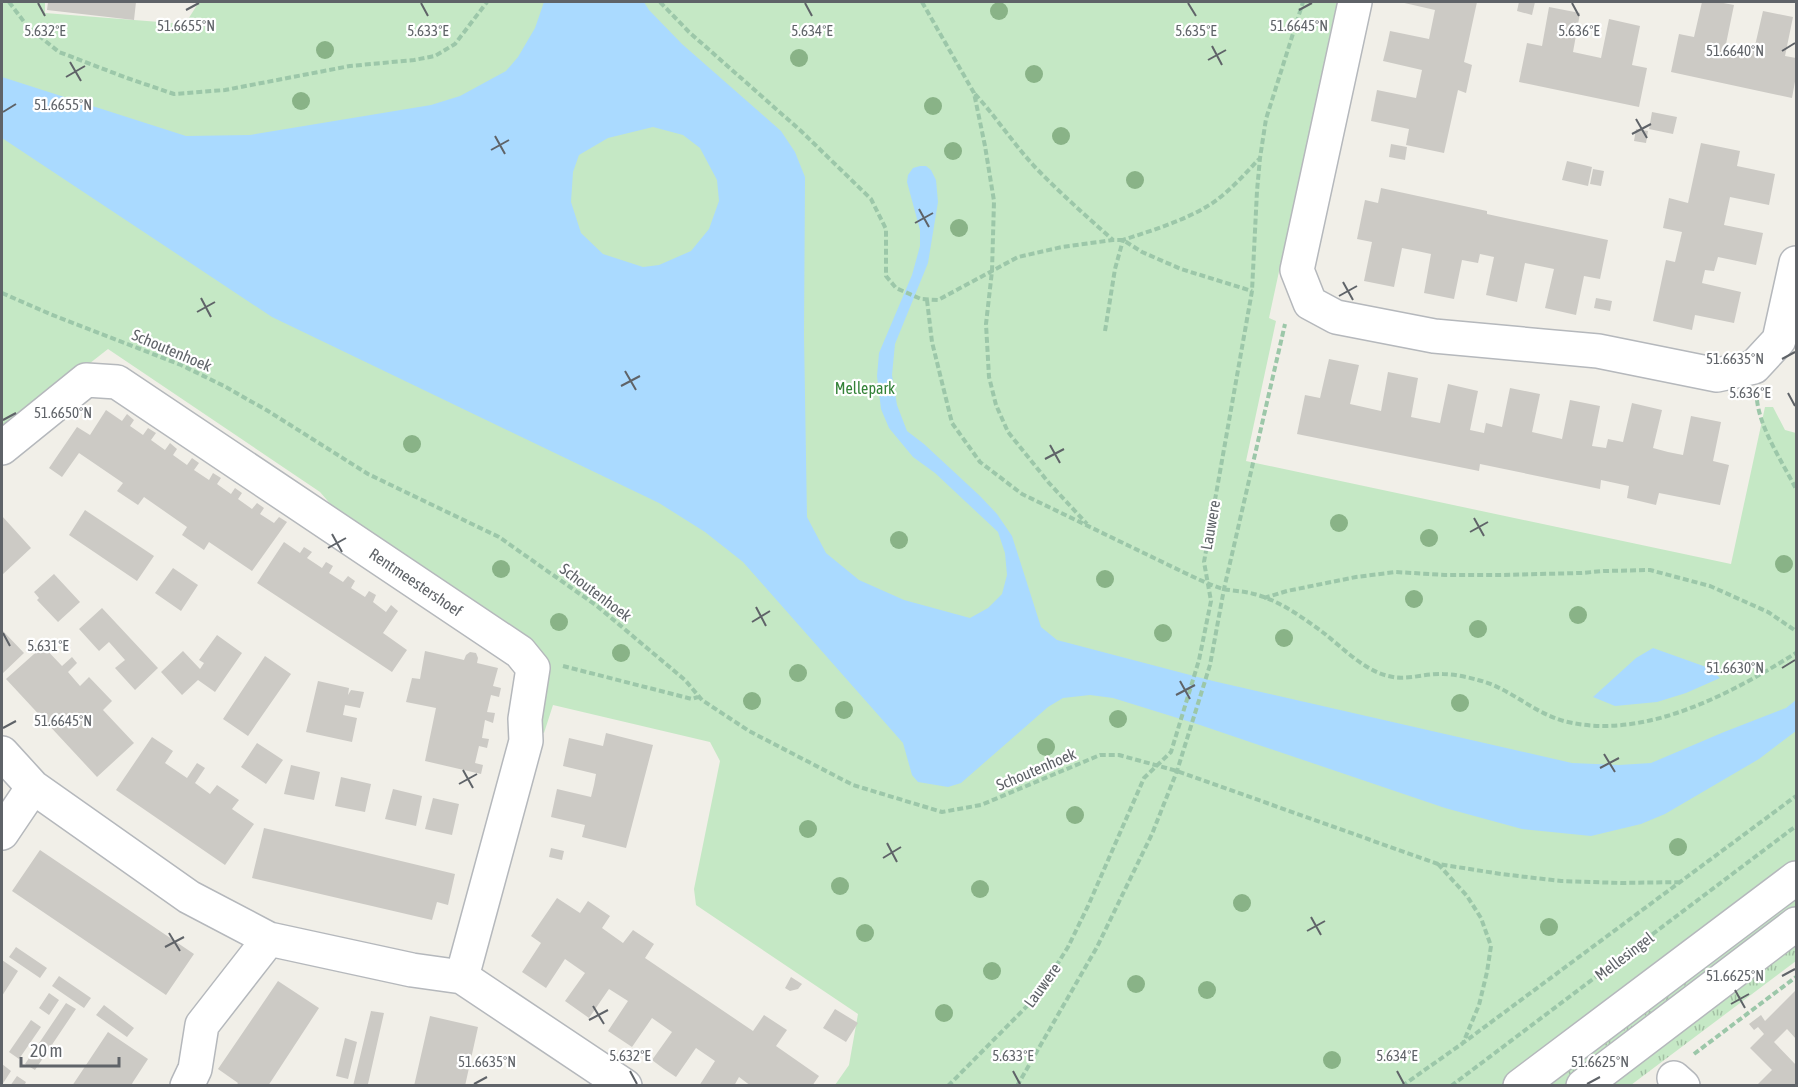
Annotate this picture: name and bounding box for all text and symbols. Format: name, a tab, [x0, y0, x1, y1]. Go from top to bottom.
text: 51.6655°N	[157, 17, 215, 34]
text: 51.6645°N	[1270, 17, 1328, 34]
text: 5.632°E	[24, 22, 66, 39]
text: 5.633°E	[407, 22, 449, 39]
text: 5.634°E	[791, 22, 833, 39]
text: 5.635°E	[1175, 22, 1217, 39]
text: 5.636°E	[1558, 22, 1600, 39]
text: 51.6640°N	[1706, 42, 1764, 59]
text: 51.6655°N	[34, 96, 92, 113]
street label: Schoutenhoek	[129, 325, 215, 375]
text: 51.6635°N	[1706, 350, 1764, 367]
park label: Mellepark	[835, 379, 895, 398]
text: 5.636°E	[1729, 384, 1771, 401]
text: 51.6650°N	[34, 404, 92, 421]
street label: Lauwere	[1197, 499, 1223, 551]
street label: Rentmeestershoef	[366, 544, 466, 620]
street label: Schoutenhoek	[557, 559, 635, 625]
text: 5.631°E	[27, 637, 69, 654]
text: 51.6630°N	[1706, 659, 1764, 676]
text: 51.6645°N	[34, 712, 92, 729]
street label: Schoutenhoek	[993, 744, 1079, 794]
street label: Mellesingel	[1591, 928, 1658, 985]
street label: Lauwere	[1020, 959, 1064, 1011]
text: 51.6625°N	[1706, 967, 1764, 984]
scale bar	[21, 1030, 118, 1068]
text: 20 m	[30, 1040, 62, 1061]
text: 5.632°E	[609, 1047, 651, 1064]
text: 5.633°E	[992, 1047, 1034, 1064]
text: 5.634°E	[1376, 1047, 1418, 1064]
text: 51.6635°N	[458, 1053, 516, 1070]
text: 51.6625°N	[1571, 1053, 1629, 1070]

